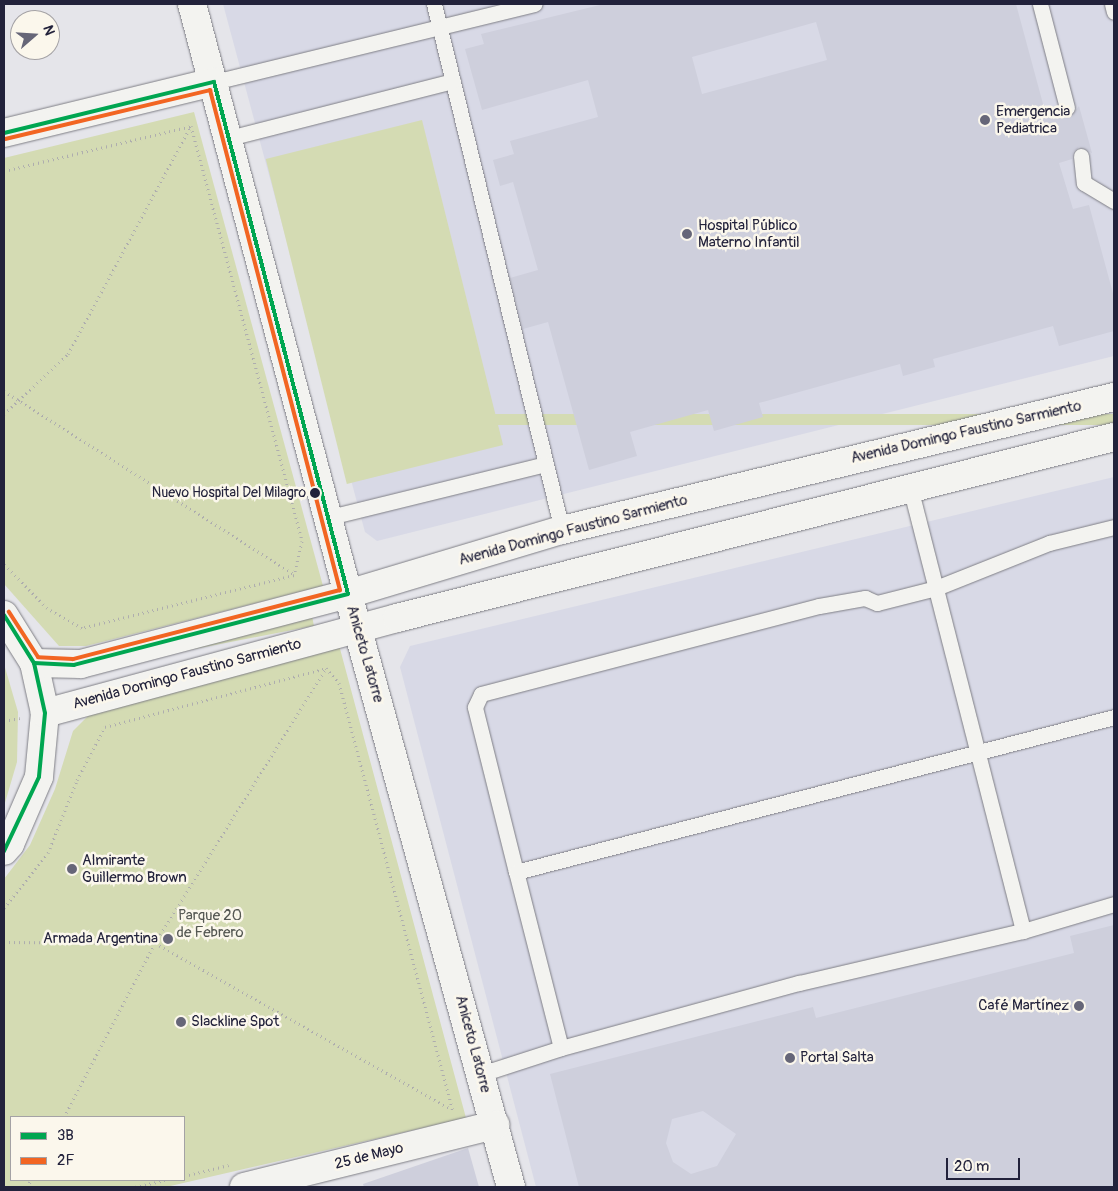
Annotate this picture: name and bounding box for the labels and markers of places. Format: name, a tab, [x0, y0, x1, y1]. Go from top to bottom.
place label: Emergencia Pediatrica	[996, 102, 1070, 137]
marker: Emergencia Pediatrica	[978, 113, 992, 127]
place label: Hospital Público Materno Infantil	[698, 216, 800, 251]
marker: Hospital Público Materno Infantil	[680, 227, 694, 241]
place label: Nuevo Hospital Del Milagro	[152, 485, 306, 501]
marker: Nuevo Hospital Del Milagro	[310, 488, 320, 498]
place label: Almirante Guillermo Brown	[82, 851, 187, 886]
marker: Almirante Guillermo Brown	[66, 863, 78, 875]
place label: Armada Argentina	[43, 930, 158, 948]
marker: Armada Argentina	[162, 933, 174, 945]
place label: Café Martínez	[978, 997, 1069, 1015]
marker: Café Martínez	[1073, 1000, 1085, 1012]
place label: Slackline Spot	[191, 1013, 279, 1031]
marker: Slackline Spot	[175, 1016, 187, 1028]
place label: Portal Salta	[800, 1049, 874, 1067]
marker: Portal Salta	[784, 1052, 796, 1064]

